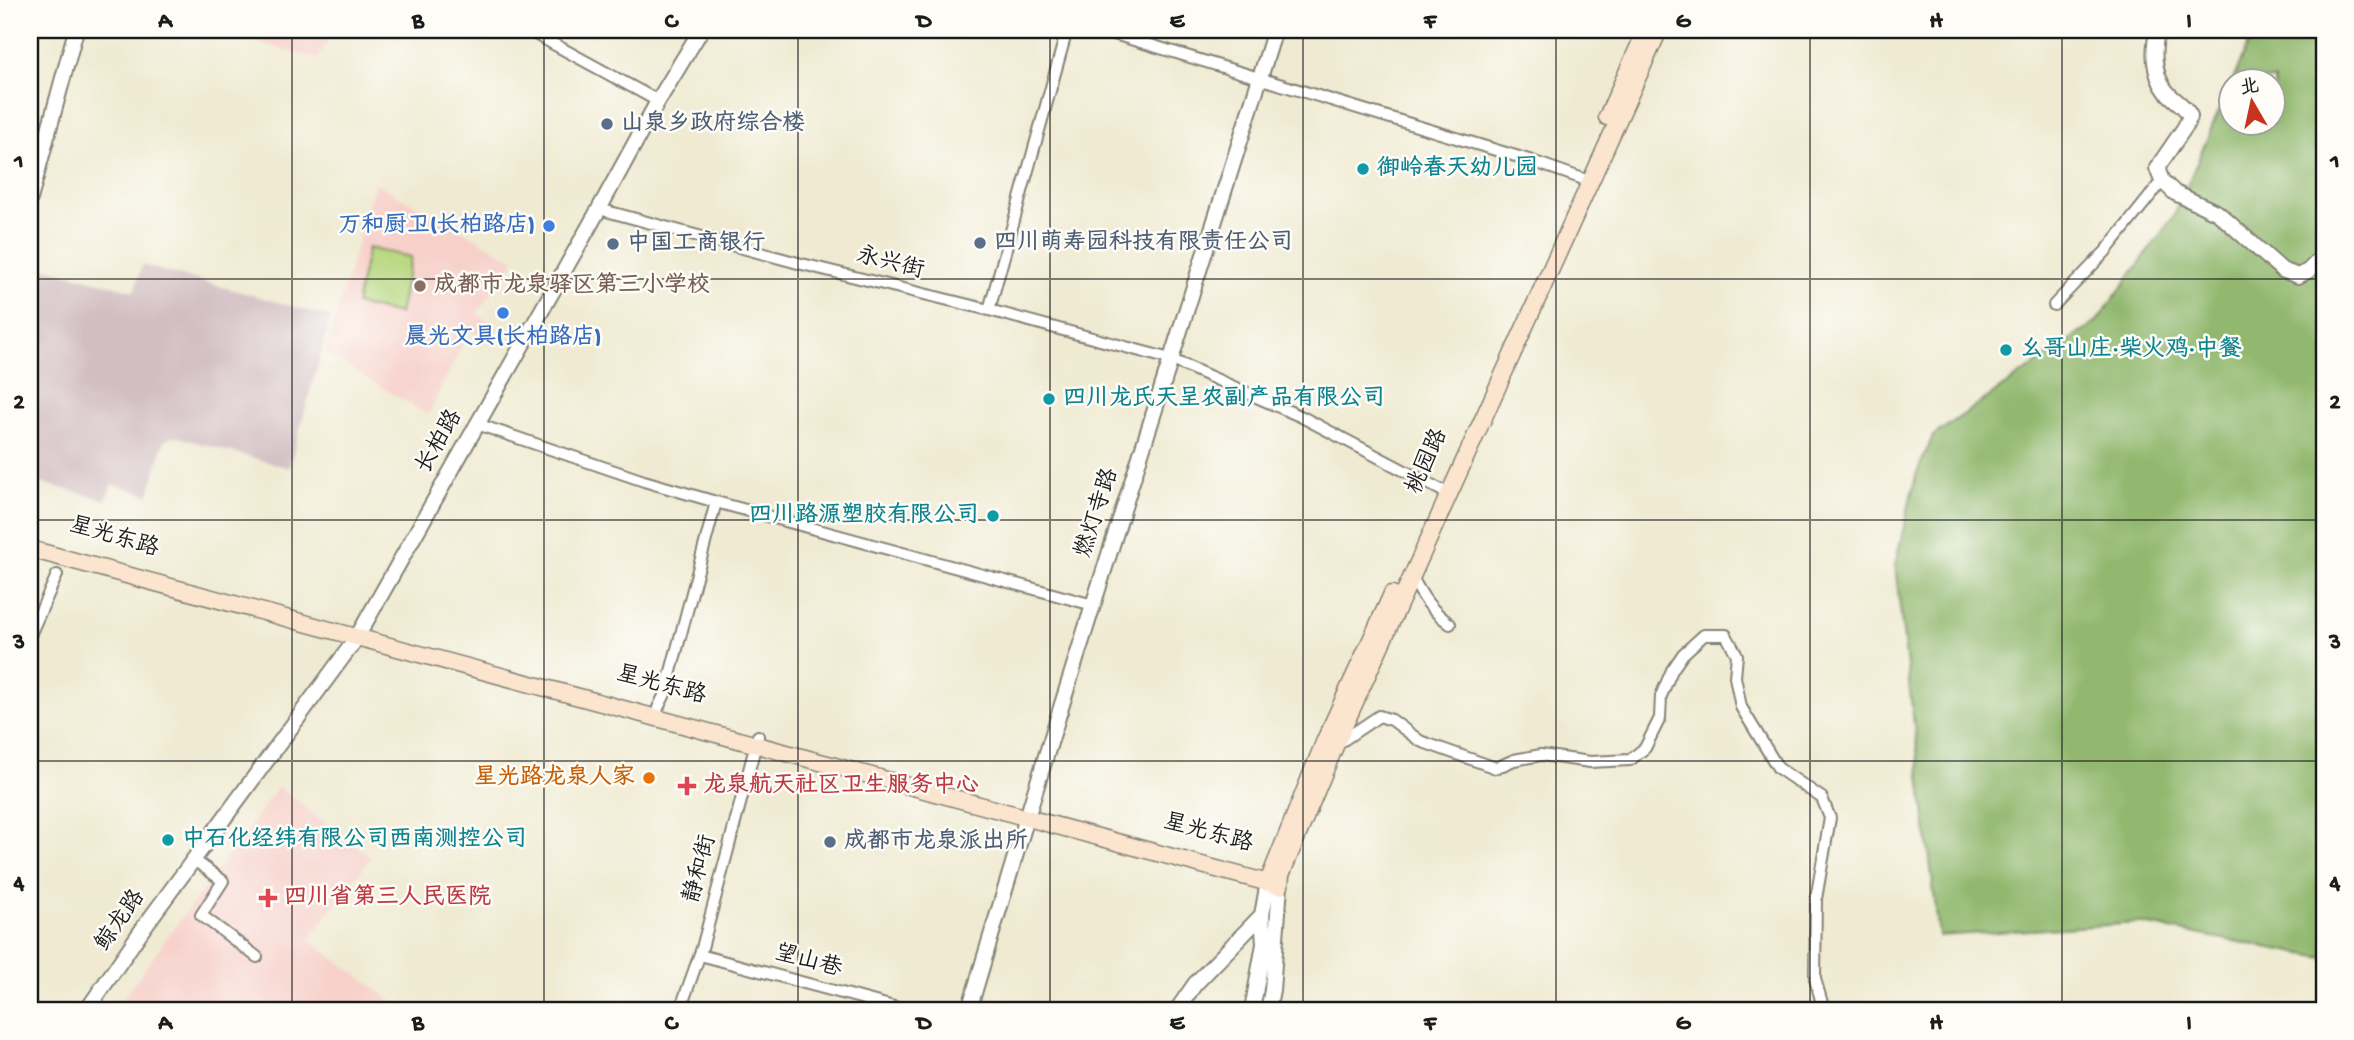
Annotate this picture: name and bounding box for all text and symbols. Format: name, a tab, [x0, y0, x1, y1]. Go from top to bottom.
text: A	[157, 9, 173, 36]
text: B	[411, 9, 425, 36]
text: C	[665, 9, 680, 36]
text: D	[915, 9, 933, 36]
text: E	[1170, 9, 1186, 36]
text: F	[1423, 9, 1438, 36]
text: G	[1676, 9, 1692, 36]
text: H	[1929, 9, 1943, 36]
text: I	[2186, 9, 2192, 36]
north arrow	[2218, 66, 2288, 136]
text: 北	[2239, 76, 2261, 102]
place label: 山泉乡政府综合楼	[621, 110, 805, 138]
marker: 山泉乡政府综合楼	[599, 116, 615, 132]
text: 1	[13, 149, 24, 176]
text: 1	[2329, 149, 2340, 176]
place label: 御岭春天幼儿园	[1377, 154, 1538, 183]
marker: 御岭春天幼儿园	[1355, 161, 1371, 177]
place label: 万和厨卫(长柏路店)	[338, 211, 535, 240]
marker: 万和厨卫(长柏路店)	[541, 218, 557, 234]
place label: 四川萌寿园科技有限责任公司	[994, 228, 1293, 257]
place label: 中国工商银行	[627, 229, 765, 258]
marker: 四川萌寿园科技有限责任公司	[972, 235, 988, 251]
marker: 中国工商银行	[605, 236, 621, 252]
street label: 永兴街	[853, 242, 927, 285]
place label: 成都市龙泉驿区第三小学校	[434, 271, 710, 300]
marker: 成都市龙泉驿区第三小学校	[412, 278, 428, 294]
marker: 晨光文具(长柏路店)	[495, 305, 511, 321]
place label: 晨光文具(长柏路店)	[404, 323, 602, 352]
place label: 幺哥山庄·柴火鸡·中餐	[2020, 335, 2241, 364]
marker: 幺哥山庄·柴火鸡·中餐	[1998, 342, 2014, 358]
place label: 四川龙氏天呈农副产品有限公司	[1063, 384, 1385, 413]
text: 2	[13, 390, 25, 417]
text: 2	[2329, 390, 2341, 417]
marker: 四川龙氏天呈农副产品有限公司	[1041, 391, 1057, 407]
street label: 长柏路	[410, 405, 469, 479]
street label: 桃园路	[1401, 425, 1454, 499]
street label: 燃灯寺路	[1070, 465, 1125, 561]
place label: 四川路源塑胶有限公司	[749, 501, 979, 530]
marker: 四川路源塑胶有限公司	[985, 508, 1001, 524]
street label: 星光东路	[66, 511, 162, 564]
text: 3	[12, 630, 25, 657]
text: 3	[2328, 630, 2341, 657]
street label: 星光东路	[613, 660, 709, 711]
place label: 星光路龙泉人家	[474, 763, 635, 792]
marker: 星光路龙泉人家	[641, 770, 657, 786]
place label: 龙泉航天社区卫生服务中心	[703, 771, 979, 800]
marker: 龙泉航天社区卫生服务中心	[677, 776, 697, 796]
street label: 星光东路	[1160, 808, 1256, 859]
place label: 中石化经纬有限公司西南测控公司	[182, 825, 527, 854]
place label: 成都市龙泉派出所	[844, 828, 1028, 856]
marker: 中石化经纬有限公司西南测控公司	[160, 832, 176, 848]
street label: 静和街	[677, 832, 723, 906]
marker: 成都市龙泉派出所	[822, 834, 838, 850]
text: 4	[13, 871, 25, 898]
text: 4	[2329, 871, 2341, 898]
place label: 四川省第三人民医院	[284, 883, 491, 912]
street label: 鲸龙路	[89, 884, 152, 957]
marker: 四川省第三人民医院	[258, 888, 278, 908]
street label: 望山巷	[771, 939, 846, 984]
text: A	[157, 1011, 173, 1038]
text: B	[411, 1011, 425, 1038]
text: C	[665, 1011, 680, 1038]
text: D	[915, 1011, 933, 1038]
text: E	[1170, 1011, 1186, 1038]
text: F	[1423, 1011, 1438, 1038]
text: G	[1676, 1011, 1692, 1038]
text: H	[1929, 1011, 1943, 1038]
text: I	[2186, 1011, 2192, 1038]

